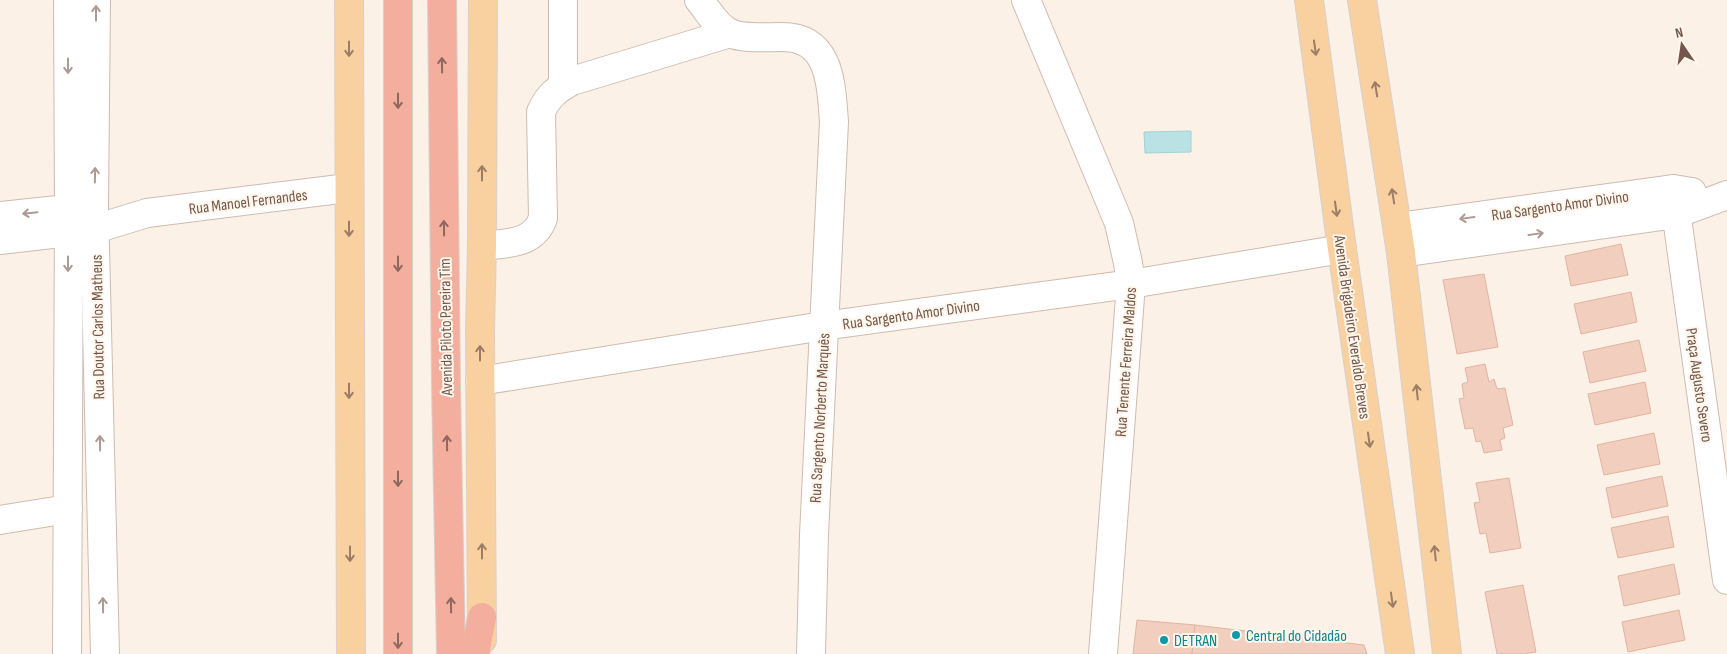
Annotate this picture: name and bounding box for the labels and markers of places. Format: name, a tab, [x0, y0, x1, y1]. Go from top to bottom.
place label: Central do Cidadão	[1246, 627, 1347, 646]
marker: Central do Cidadão	[1230, 629, 1242, 641]
place label: DETRAN	[1174, 632, 1217, 651]
marker: DETRAN	[1158, 634, 1170, 646]

